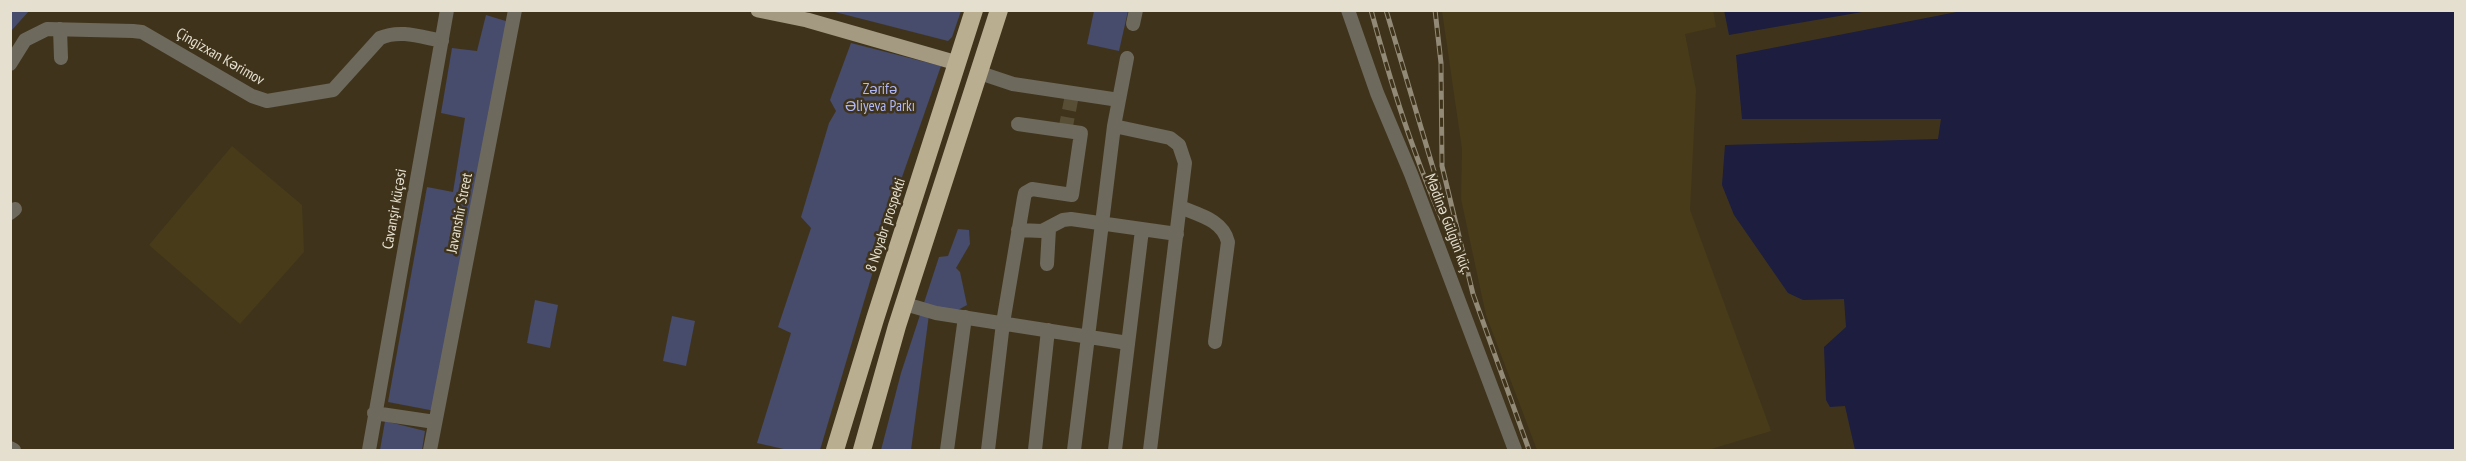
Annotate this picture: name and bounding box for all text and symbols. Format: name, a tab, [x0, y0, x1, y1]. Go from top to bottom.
street label: Çingizxan Kərimov	[173, 25, 267, 89]
park label: Zərifə Əliyeva Parkı	[845, 81, 915, 116]
street label: Cavanşir küçəsi	[379, 168, 411, 250]
street label: Javanshir Street	[443, 171, 477, 255]
street label: Mədinə Gülgün küç.	[1421, 171, 1475, 277]
street label: 8 Noyabr prospekti	[862, 176, 910, 274]

